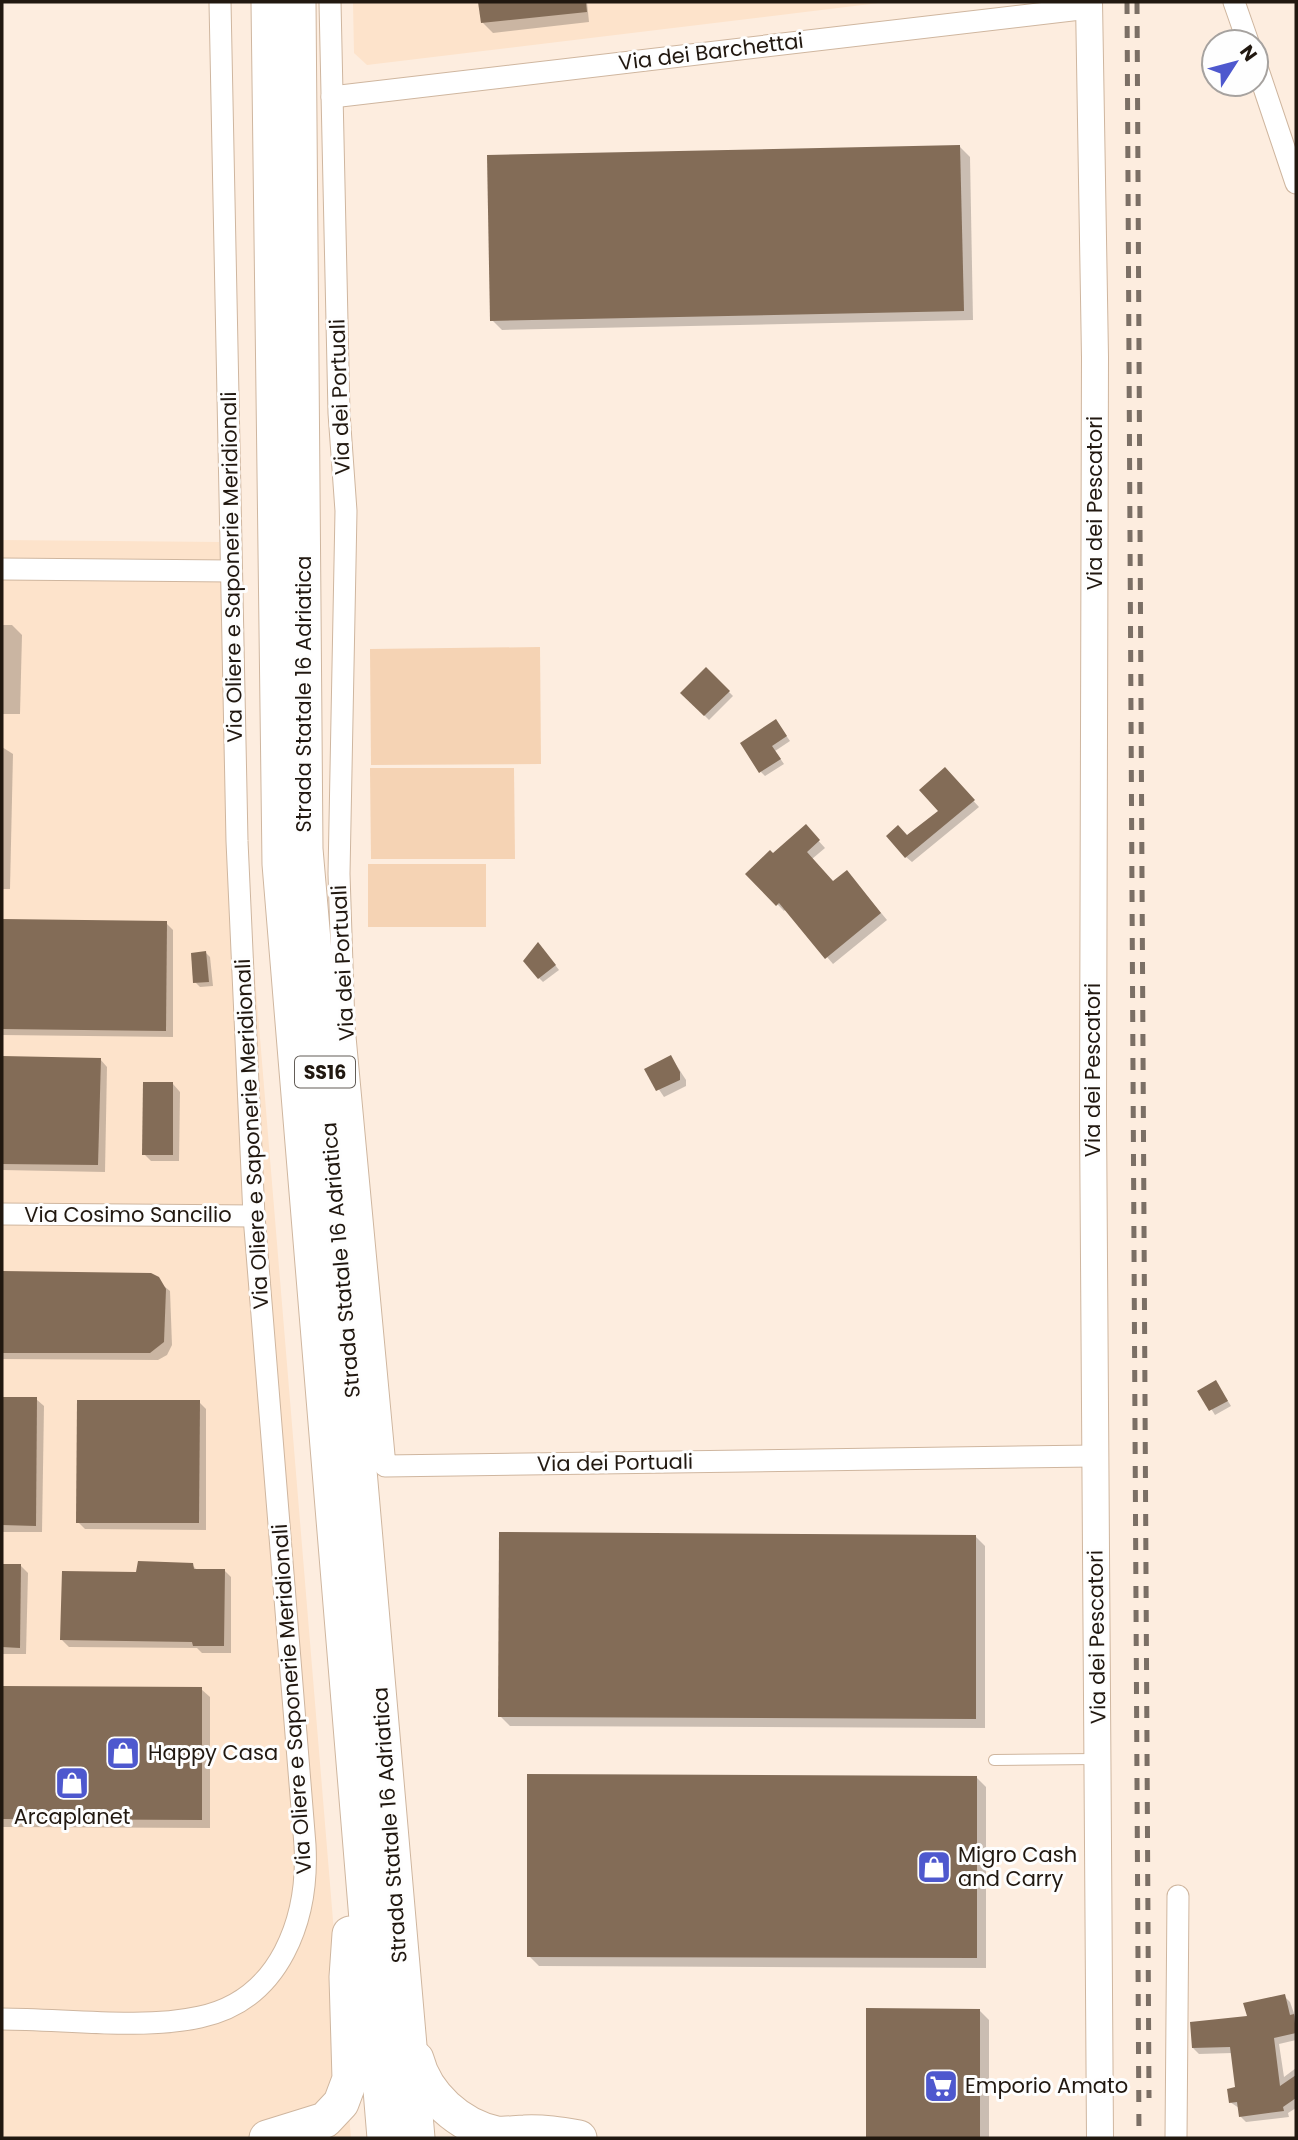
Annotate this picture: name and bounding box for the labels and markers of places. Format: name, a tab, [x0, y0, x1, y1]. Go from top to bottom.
shop icon: Happy Casa	[104, 1734, 142, 1772]
place label: Happy Casa	[148, 1738, 278, 1767]
shop icon: Arcaplanet	[53, 1764, 91, 1802]
place label: Arcaplanet	[14, 1802, 130, 1831]
place label: Migro Cash and Carry	[958, 1840, 1077, 1893]
shop icon: Migro Cash and Carry	[915, 1848, 953, 1886]
supermarket icon: Emporio Amato	[922, 2067, 960, 2105]
place label: Emporio Amato	[965, 2071, 1128, 2100]

